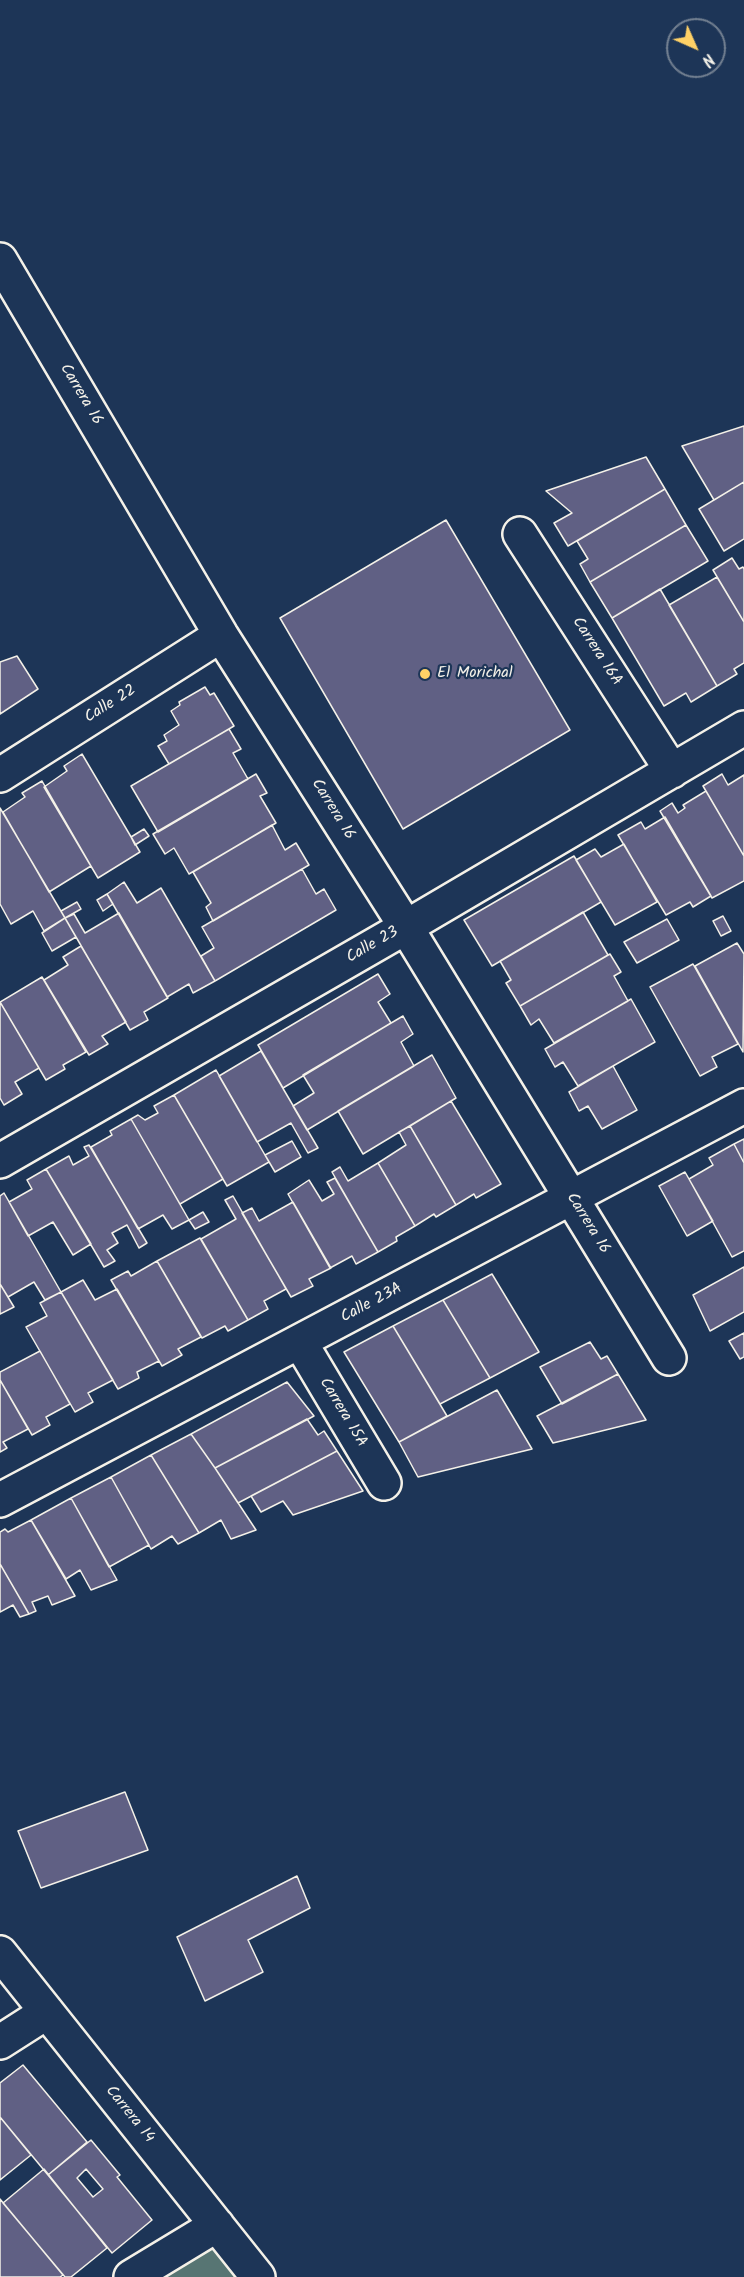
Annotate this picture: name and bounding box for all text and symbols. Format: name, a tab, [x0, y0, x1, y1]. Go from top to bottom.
north arrow	[666, 18, 726, 78]
text: N	[695, 47, 720, 72]
street label: Carrera 16	[54, 361, 106, 429]
street label: Carrera 16A	[567, 614, 625, 690]
place label: El Morichal	[437, 664, 513, 684]
marker: El Morichal	[418, 667, 432, 681]
street label: Calle 22	[82, 682, 140, 728]
street label: Carrera 16	[306, 776, 358, 844]
street label: Calle 23	[344, 923, 402, 969]
street label: Carrera 16	[561, 1190, 613, 1258]
street label: Calle 23A	[338, 1280, 406, 1328]
street label: Carrera 15A	[314, 1375, 370, 1451]
street label: Carrera 14	[100, 2083, 158, 2147]

